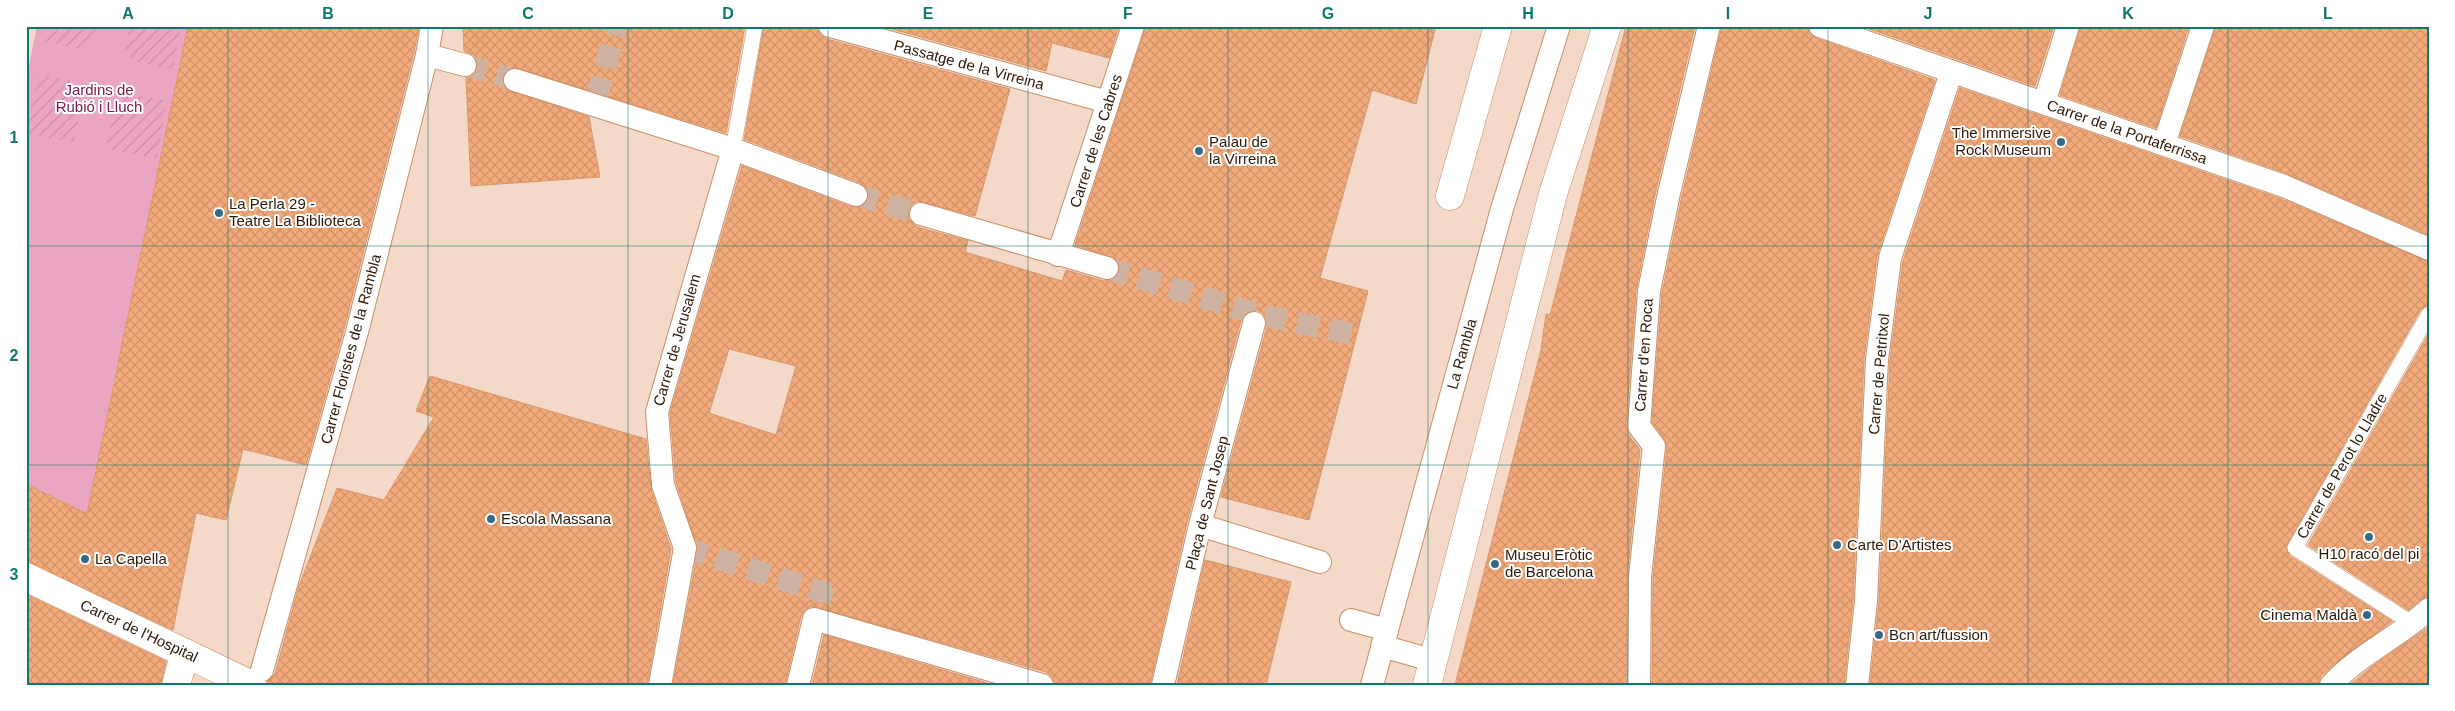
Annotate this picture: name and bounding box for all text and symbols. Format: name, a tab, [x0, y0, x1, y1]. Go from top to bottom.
text: A	[122, 5, 134, 22]
text: B	[322, 5, 334, 22]
text: C	[522, 5, 534, 22]
text: D	[722, 5, 734, 22]
text: E	[923, 5, 934, 22]
text: F	[1123, 5, 1133, 22]
text: G	[1322, 5, 1334, 22]
text: H	[1522, 5, 1534, 22]
text: I	[1726, 5, 1730, 22]
text: J	[1924, 5, 1932, 22]
text: K	[2122, 5, 2134, 22]
text: L	[2323, 5, 2333, 22]
street label: Passatge de la Virreina	[892, 36, 1047, 93]
street label: Carrer de les Cabres	[1066, 72, 1125, 210]
park label: Jardins de Rubió i Lluch	[56, 81, 142, 115]
street label: Carrer de la Portaferrissa	[2045, 96, 2210, 167]
place label: The Immersive Rock Museum	[1952, 124, 2051, 158]
text: 1	[10, 129, 19, 146]
place label: Palau de la Virreina	[1209, 133, 1277, 167]
marker: The Immersive Rock Museum	[2055, 136, 2067, 148]
marker: Palau de la Virreina	[1193, 145, 1205, 157]
place label: La Perla 29 - Teatre La Biblioteca	[229, 195, 361, 229]
marker: La Perla 29 - Teatre La Biblioteca	[213, 207, 225, 219]
street label: Carrer Floristes de la Rambla	[317, 251, 384, 446]
street label: Carrer de Jerusalem	[650, 272, 704, 408]
street label: Carrer d'en Roca	[1631, 297, 1656, 412]
street label: Carrer de Petritxol	[1865, 313, 1892, 435]
street label: La Rambla	[1443, 316, 1480, 391]
text: 2	[10, 347, 19, 364]
street label: Carrer de Perot lo Lladre	[2293, 390, 2390, 541]
street label: Plaça de Sant Josep	[1182, 434, 1231, 572]
place label: Escola Massana	[501, 510, 612, 527]
marker: Escola Massana	[485, 513, 497, 525]
marker: H10 racó del pi	[2363, 531, 2375, 543]
place label: Carte D'Artistes	[1847, 536, 1952, 553]
marker: Carte D'Artistes	[1831, 539, 1843, 551]
place label: H10 racó del pi	[2319, 545, 2419, 562]
place label: Museu Eròtic de Barcelona	[1505, 546, 1594, 580]
place label: La Capella	[95, 550, 167, 567]
marker: La Capella	[79, 553, 91, 565]
marker: Museu Eròtic de Barcelona	[1489, 558, 1501, 570]
text: 3	[10, 566, 19, 583]
street label: Carrer de l'Hospital	[78, 596, 201, 665]
place label: Cinema Maldà	[2260, 606, 2358, 623]
marker: Cinema Maldà	[2361, 609, 2373, 621]
place label: Bcn art/fussion	[1889, 626, 1988, 643]
marker: Bcn art/fussion	[1873, 629, 1885, 641]

